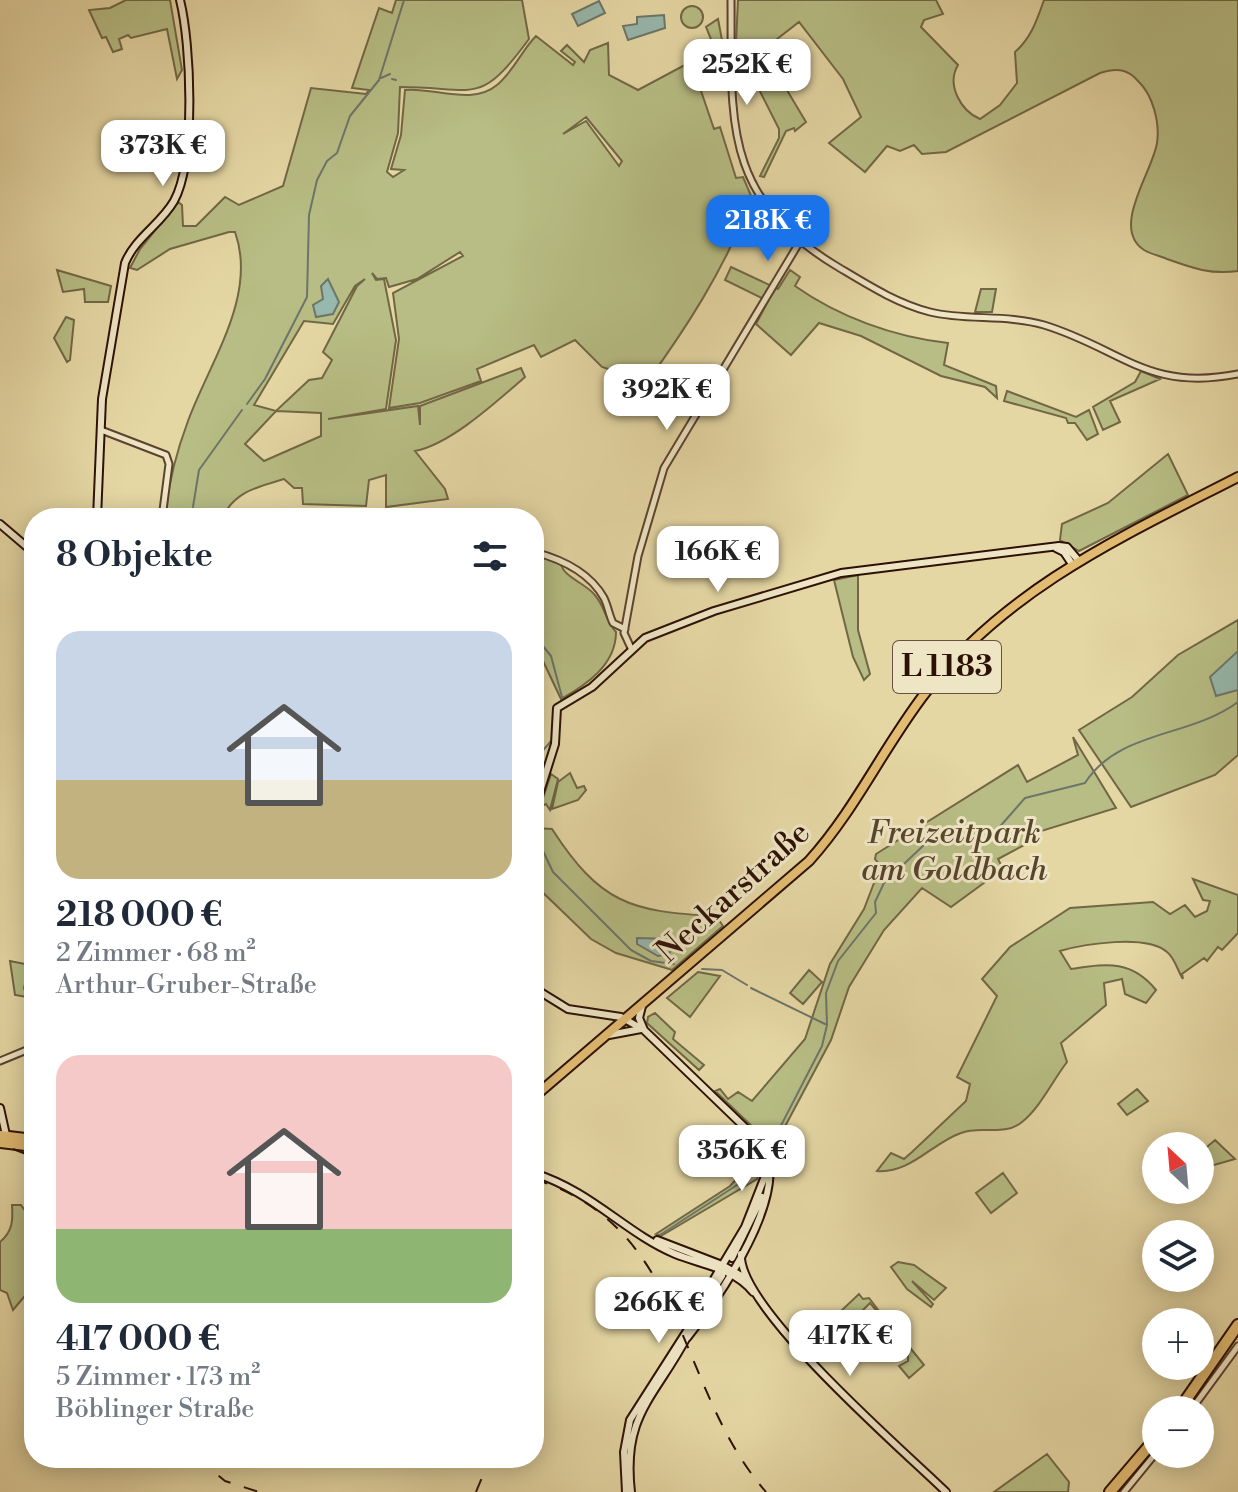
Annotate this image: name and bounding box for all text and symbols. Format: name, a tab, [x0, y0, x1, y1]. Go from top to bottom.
pin: 252K €	[682, 39, 812, 107]
text: 252K €	[702, 49, 792, 81]
pin: 373K €	[98, 120, 228, 188]
text: 373K €	[119, 130, 207, 162]
pin: 218K €	[703, 195, 833, 263]
text: 218K €	[724, 205, 812, 237]
pin: 392K €	[602, 364, 732, 432]
text: 392K €	[622, 374, 712, 406]
pin: 166K €	[653, 526, 783, 594]
icon: filters	[468, 534, 512, 578]
text: 8 Objekte	[56, 535, 213, 577]
text: 166K €	[675, 536, 761, 568]
road number: L 1183	[893, 641, 1001, 693]
icon: home	[212, 683, 356, 827]
street label: Neckarstraße	[648, 813, 818, 971]
park label: Freizeitpark am Goldbach	[861, 813, 1047, 890]
text: 218 000 €	[56, 895, 222, 937]
text: 2 Zimmer · 68 m²	[56, 937, 256, 969]
text: Arthur-Gruber-Straße	[56, 969, 317, 1001]
icon: home	[212, 1107, 356, 1251]
pin: 356K €	[677, 1125, 807, 1193]
north arrow	[1142, 1132, 1214, 1204]
map controls	[1142, 1132, 1214, 1468]
text: 356K €	[697, 1135, 787, 1167]
button: layers	[1142, 1220, 1214, 1292]
pin: 266K €	[594, 1277, 724, 1345]
text: 266K €	[613, 1287, 705, 1319]
button: +	[1142, 1308, 1214, 1380]
pin: 417K €	[785, 1310, 915, 1378]
text: 417 000 €	[56, 1319, 220, 1361]
text: 417K €	[807, 1320, 893, 1352]
text: 5 Zimmer · 173 m²	[56, 1361, 260, 1393]
text: Böblinger Straße	[56, 1393, 254, 1425]
button: −	[1142, 1396, 1214, 1468]

